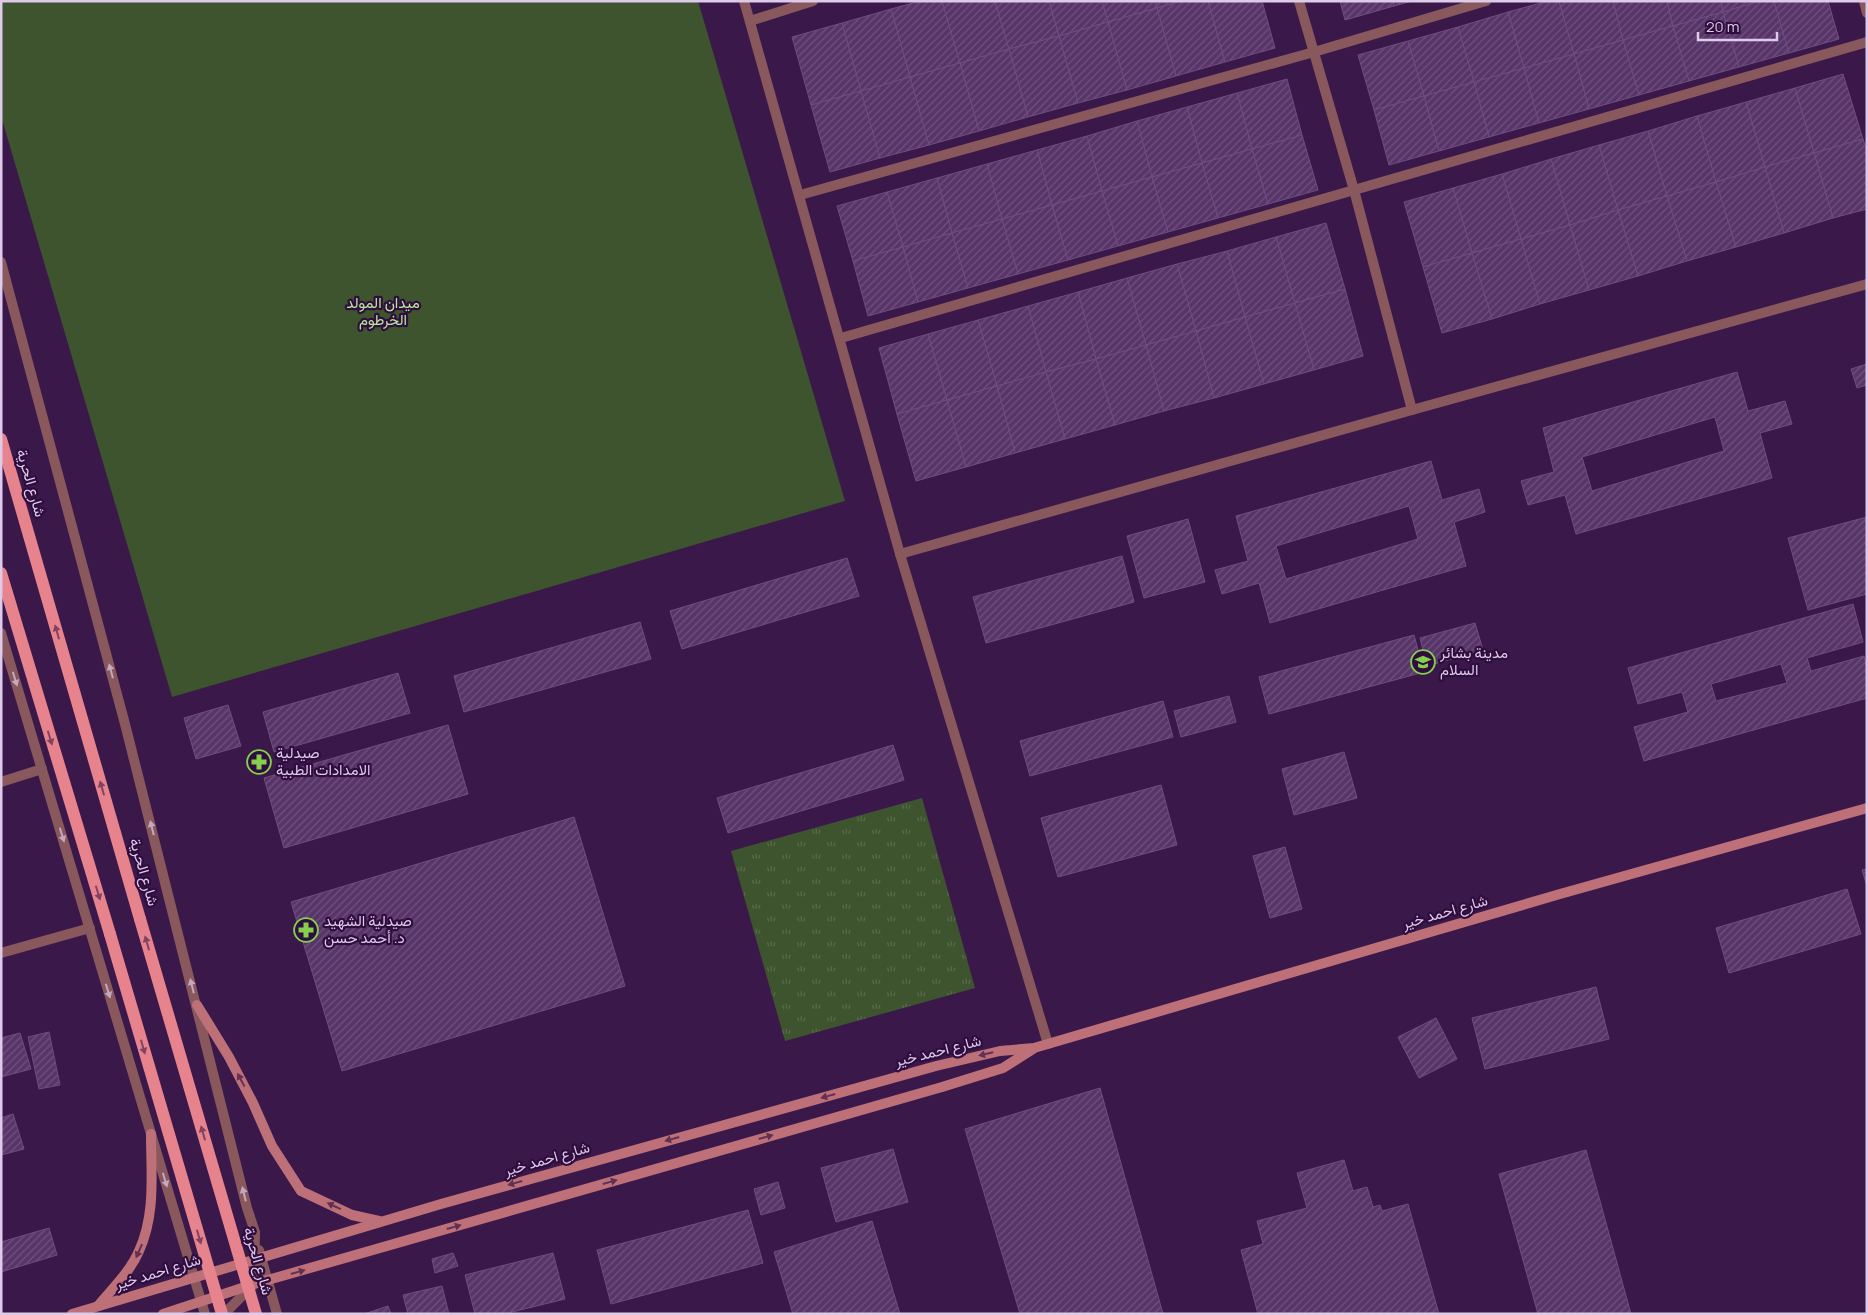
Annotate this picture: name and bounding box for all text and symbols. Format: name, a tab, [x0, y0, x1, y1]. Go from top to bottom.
scale bar	[1698, 10, 1777, 42]
text: 20 m	[1706, 16, 1739, 37]
park label: ميدان المولد الخرطوم	[346, 292, 420, 330]
street label: شارع الحرية	[11, 447, 51, 520]
one-way arrow	[53, 624, 61, 639]
place label: مدينة بشائر السلام	[1439, 642, 1508, 680]
school or university icon: مدينة بشائر السلام	[1410, 649, 1436, 675]
one-way arrow	[107, 663, 115, 679]
one-way arrow	[12, 672, 20, 687]
one-way arrow	[46, 730, 54, 745]
place label: صيدلية الامدادات الطبية	[276, 742, 371, 780]
pharmacy icon: صيدلية الامدادات الطبية	[246, 749, 272, 775]
one-way arrow	[98, 780, 106, 795]
one-way arrow	[148, 821, 156, 836]
one-way arrow	[58, 828, 66, 843]
street label: شارع الحرية	[124, 836, 164, 909]
one-way arrow	[94, 886, 102, 901]
street label: شارع احمد خير	[1399, 889, 1491, 935]
place label: صيدلية الشهيد د. أحمد حسن	[324, 910, 412, 948]
pharmacy icon: صيدلية الشهيد د. أحمد حسن	[293, 917, 319, 943]
one-way arrow	[143, 936, 151, 951]
one-way arrow	[188, 978, 196, 993]
one-way arrow	[105, 983, 113, 998]
street label: شارع احمد خير	[892, 1030, 984, 1073]
one-way arrow	[140, 1040, 148, 1055]
one-way arrow	[978, 1050, 993, 1058]
one-way arrow	[237, 1073, 245, 1087]
one-way arrow	[821, 1092, 836, 1100]
one-way arrow	[199, 1125, 207, 1140]
one-way arrow	[759, 1133, 774, 1141]
street label: شارع احمد خير	[501, 1136, 593, 1182]
one-way arrow	[664, 1136, 679, 1144]
one-way arrow	[161, 1173, 169, 1188]
one-way arrow	[602, 1177, 617, 1185]
one-way arrow	[508, 1179, 523, 1187]
one-way arrow	[240, 1187, 248, 1202]
one-way arrow	[327, 1202, 341, 1210]
one-way arrow	[446, 1222, 461, 1230]
street label: شارع الحرية	[238, 1225, 278, 1298]
one-way arrow	[196, 1230, 204, 1245]
one-way arrow	[134, 1243, 143, 1258]
street label: شارع احمد خير	[112, 1249, 203, 1296]
one-way arrow	[290, 1267, 305, 1275]

